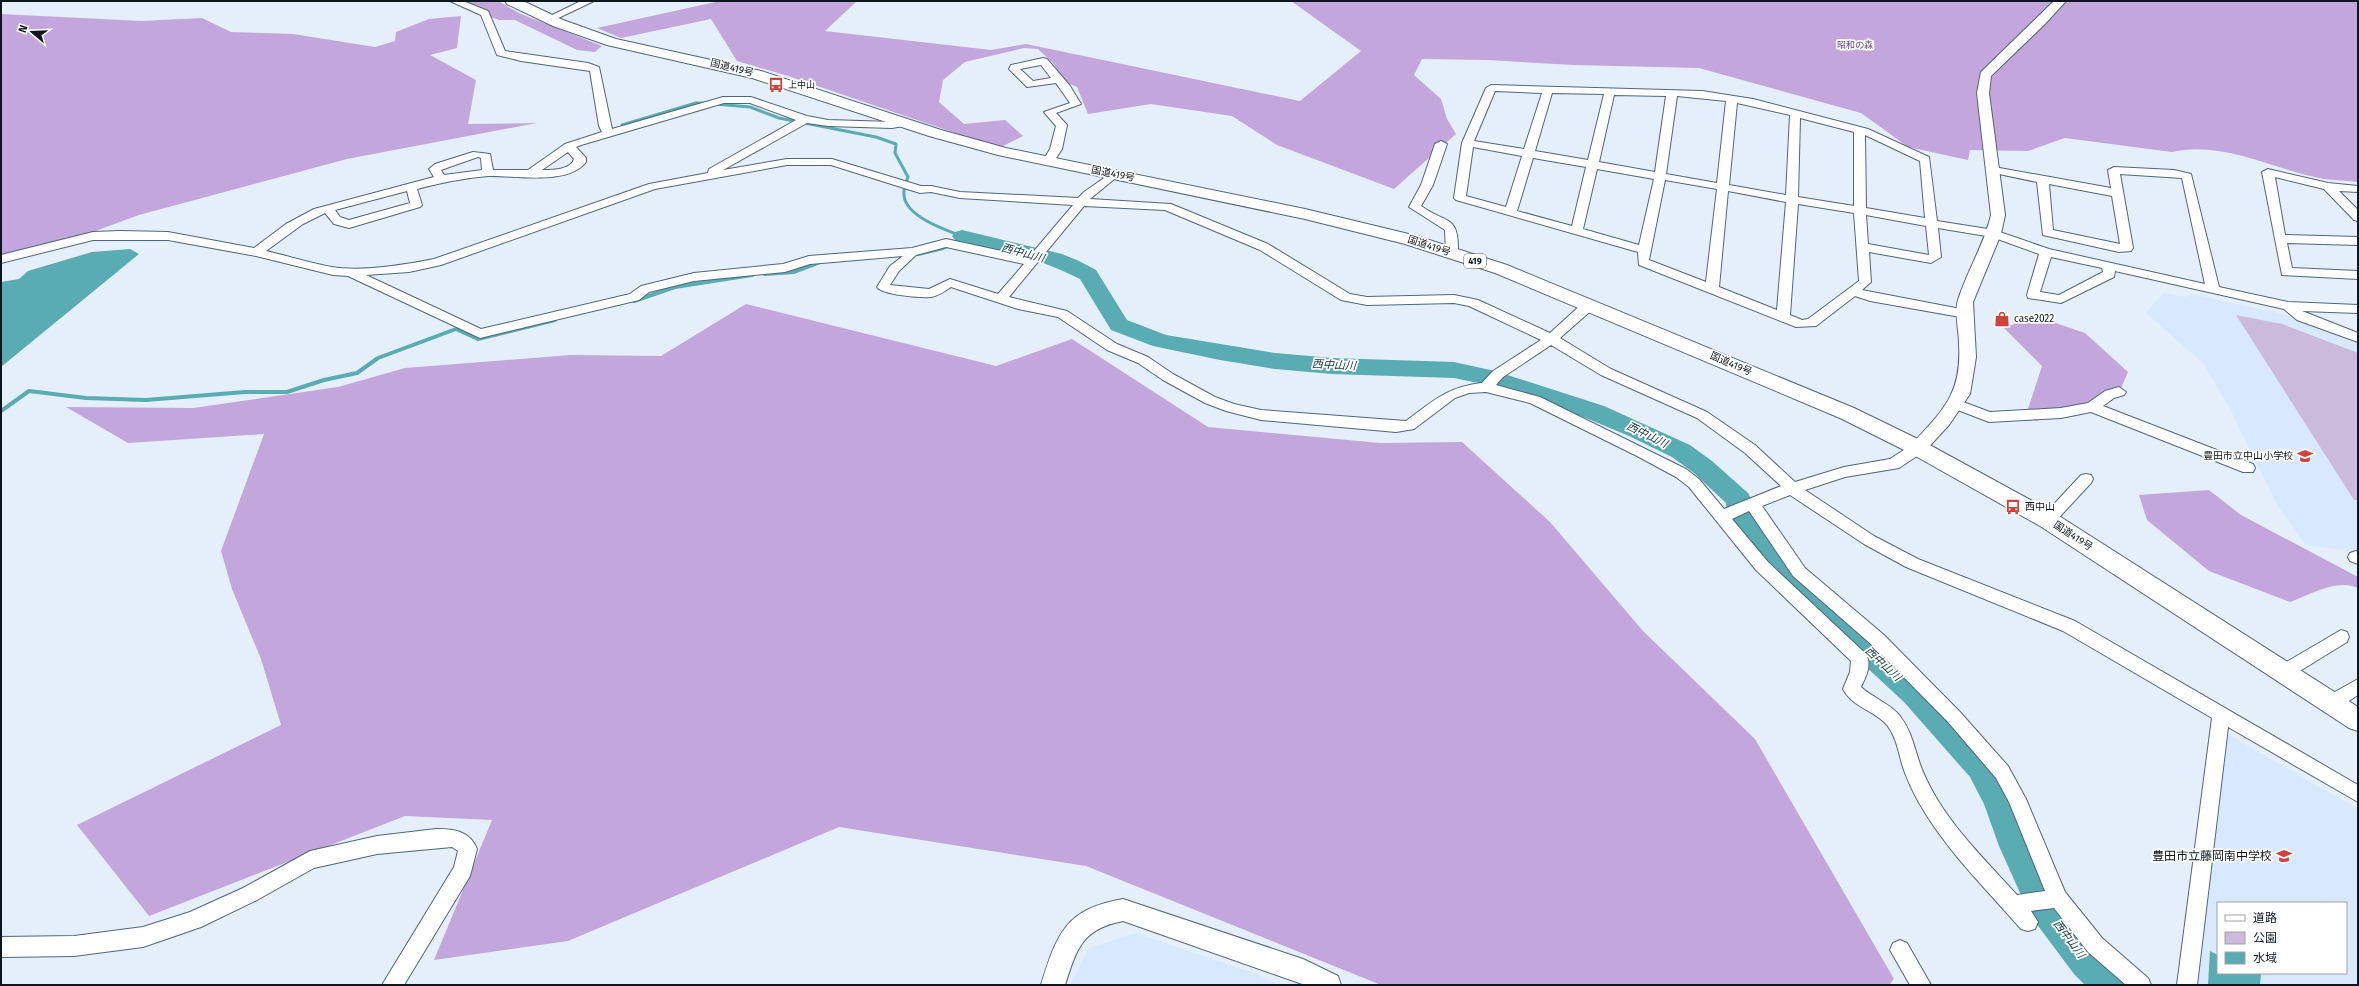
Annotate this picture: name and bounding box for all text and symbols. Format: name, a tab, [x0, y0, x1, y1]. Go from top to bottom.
north arrow	[12, 12, 52, 52]
text: N	[16, 23, 30, 34]
park label: 昭和の森	[1837, 40, 1873, 50]
street label: 国道419号	[709, 57, 755, 79]
bus stop icon: 上中山	[767, 76, 785, 94]
place label: 上中山	[788, 80, 815, 90]
street label: 国道419号	[1090, 164, 1136, 184]
street label: 国道419号	[1406, 233, 1452, 259]
water label: 西中山川	[1000, 241, 1047, 265]
road number: 419	[1464, 254, 1486, 268]
shop icon: case2022	[1993, 310, 2011, 328]
place label: case2022	[2014, 313, 2054, 325]
street label: 国道419号	[1708, 350, 1754, 378]
water label: 西中山川	[1312, 357, 1357, 373]
water label: 西中山川	[1624, 420, 1671, 451]
school or university icon: 豊田市立中山小学校	[2296, 447, 2314, 465]
place label: 豊田市立中山小学校	[2203, 450, 2293, 462]
bus stop icon: 西中山	[2004, 498, 2022, 516]
place label: 西中山	[2025, 501, 2055, 513]
street label: 国道419号	[2051, 519, 2095, 553]
water label: 西中山川	[1862, 644, 1904, 684]
school or university icon: 豊田市立藤岡南中学校	[2275, 847, 2293, 865]
place label: 豊田市立藤岡南中学校	[2152, 849, 2272, 863]
legend	[2217, 902, 2347, 974]
text: 道路	[2253, 911, 2277, 925]
water label: 西中山川	[2051, 918, 2088, 961]
text: 公園	[2253, 931, 2277, 945]
text: 水域	[2253, 951, 2277, 965]

